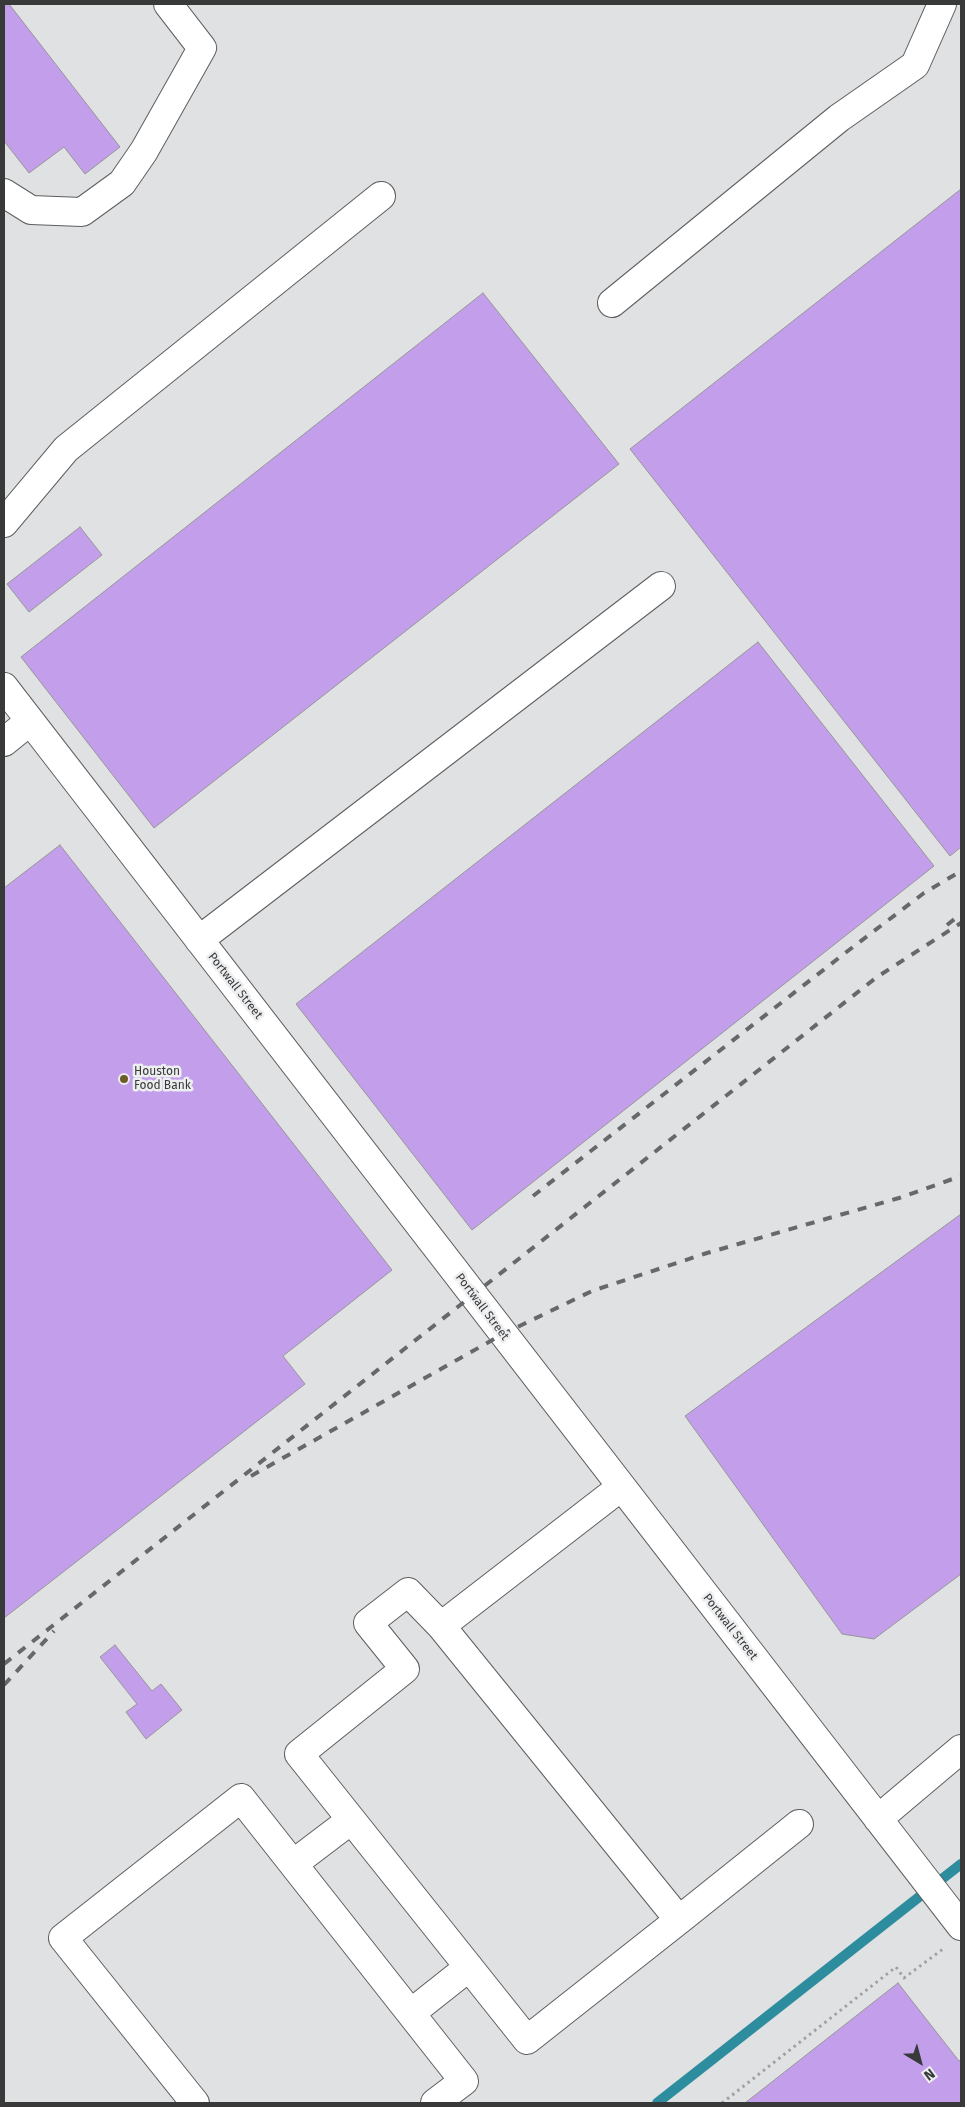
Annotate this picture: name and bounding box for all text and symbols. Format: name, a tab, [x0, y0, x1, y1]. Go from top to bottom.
street label: Portwall Street	[205, 950, 265, 1022]
place label: Houston Food Bank	[134, 1065, 191, 1093]
marker: Houston Food Bank	[118, 1073, 130, 1085]
street label: Portwall Street	[452, 1271, 512, 1343]
street label: Portwall Street	[700, 1591, 760, 1663]
north arrow	[895, 2037, 945, 2087]
text: N	[921, 2065, 938, 2084]

